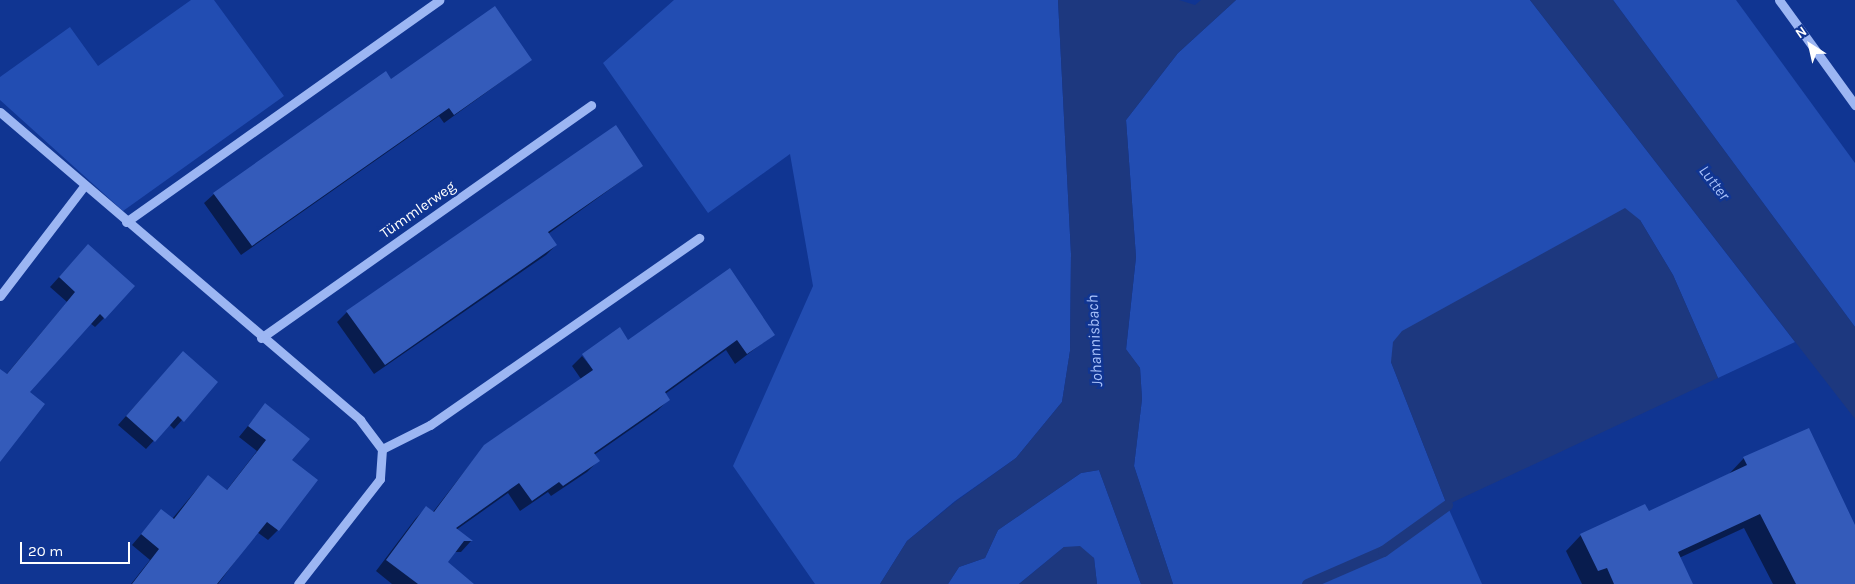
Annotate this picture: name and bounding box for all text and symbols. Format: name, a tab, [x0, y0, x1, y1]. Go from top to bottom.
north arrow	[1785, 20, 1835, 70]
text: N	[1792, 22, 1810, 42]
water label: Lutter	[1694, 162, 1734, 204]
street label: Tümmlerweg	[377, 177, 459, 243]
water label: Johannisbach	[1083, 294, 1107, 388]
scale bar	[22, 532, 132, 564]
text: 20 m	[28, 542, 63, 560]

